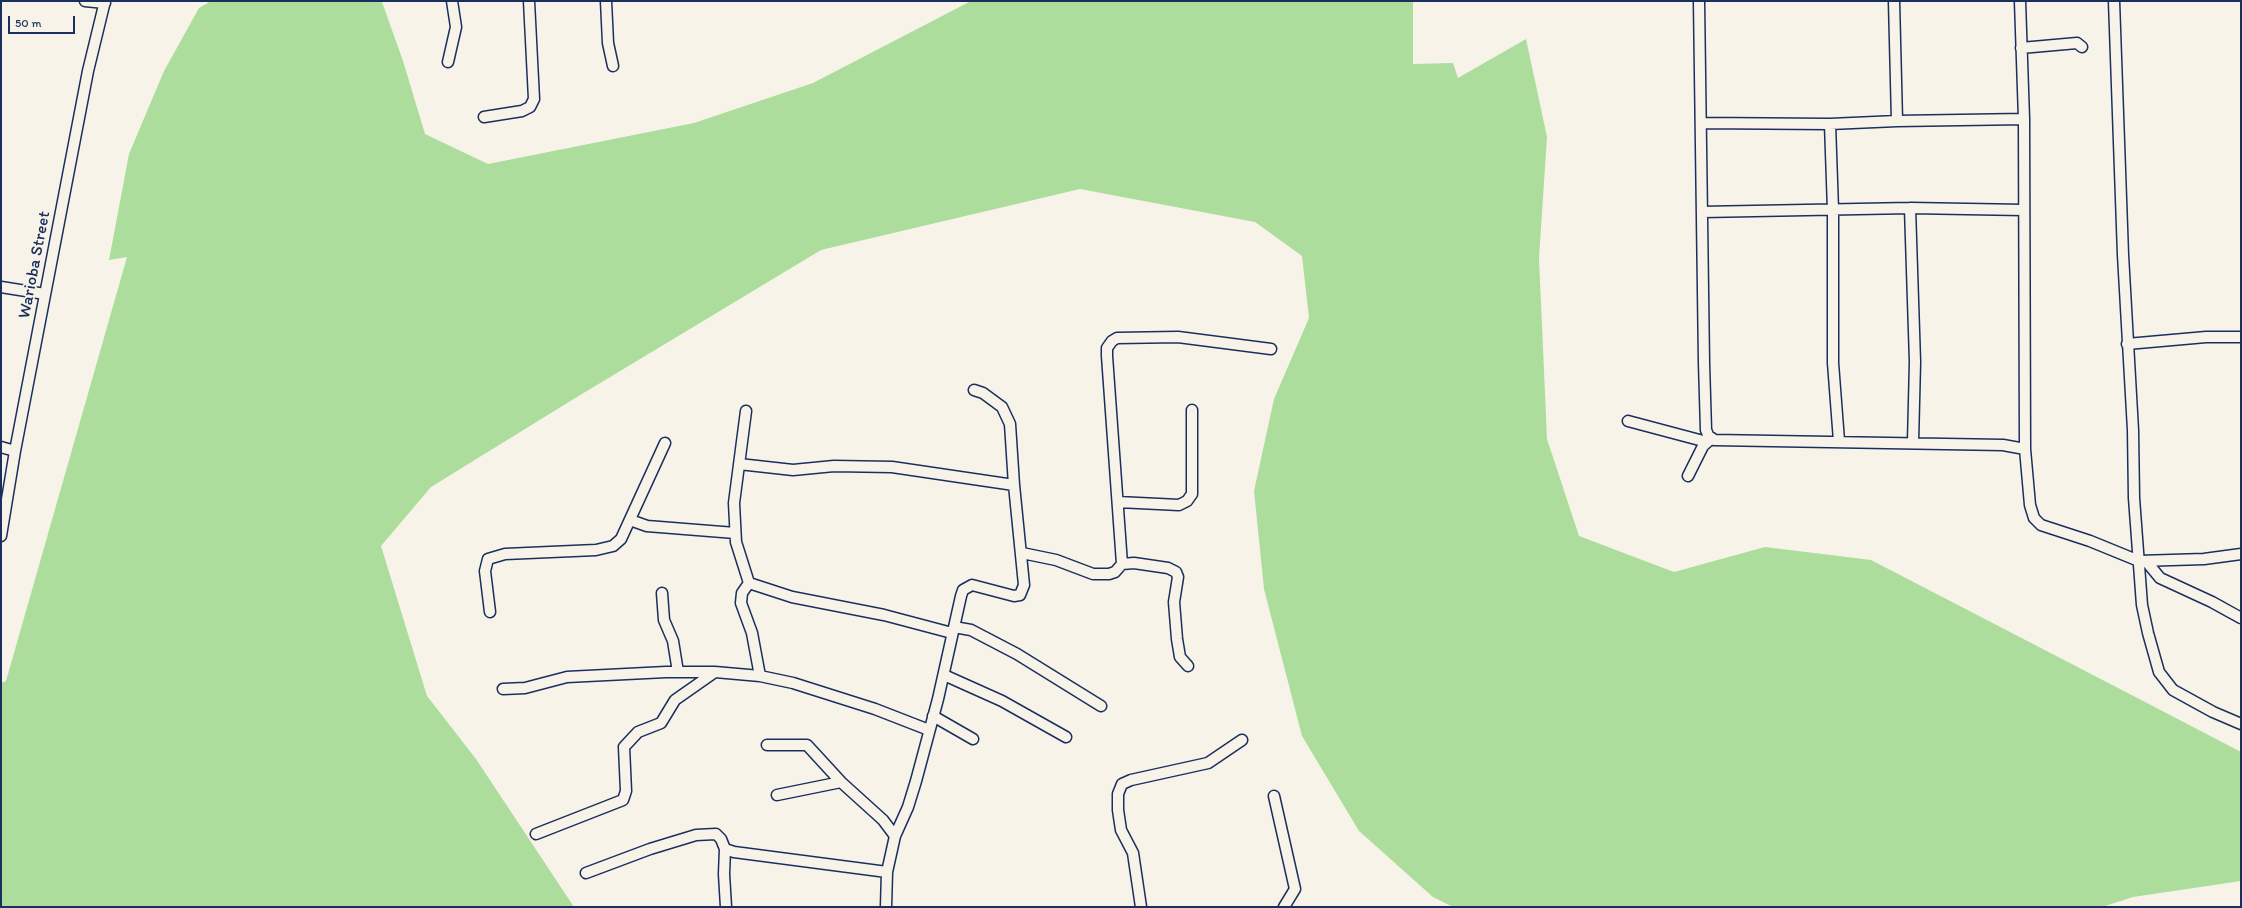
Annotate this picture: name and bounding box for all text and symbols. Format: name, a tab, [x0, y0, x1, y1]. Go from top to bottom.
scale bar	[10, 8, 77, 34]
text: 50 m	[15, 16, 41, 30]
street label: Warioba Street	[15, 210, 55, 320]

